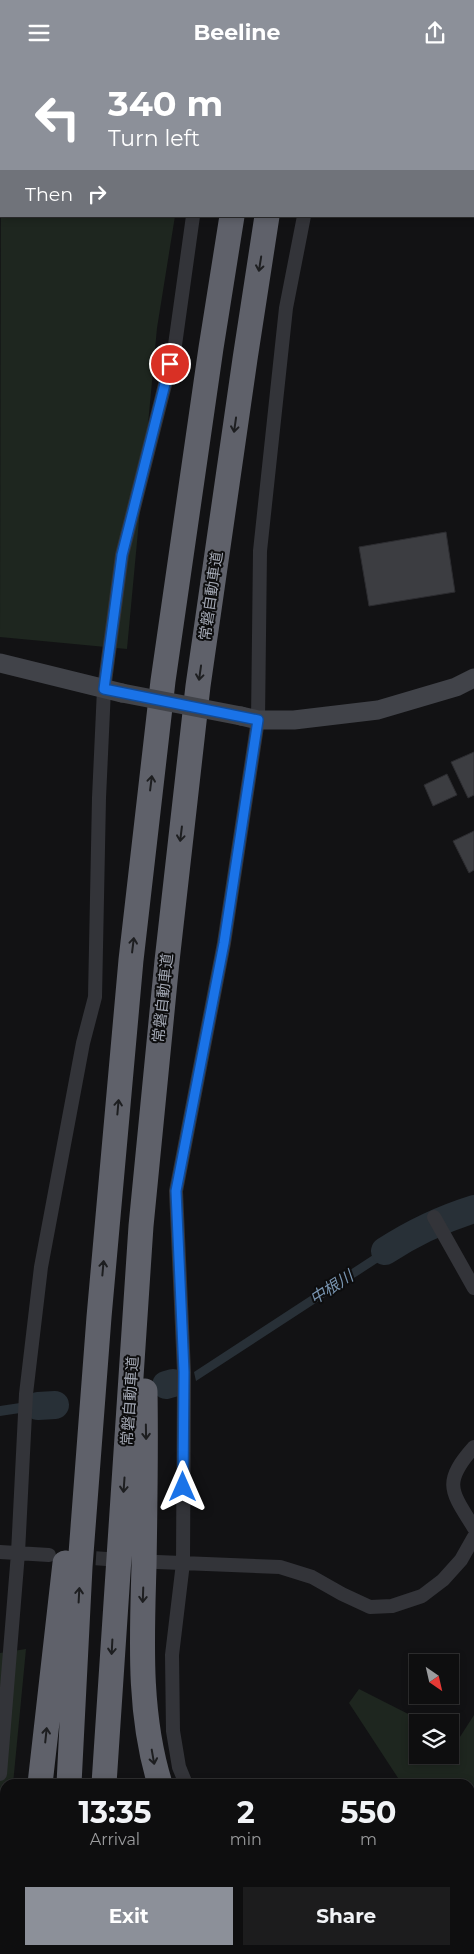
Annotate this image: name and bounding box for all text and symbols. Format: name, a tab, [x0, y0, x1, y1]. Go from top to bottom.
icon: menu	[25, 19, 53, 47]
text: Beeline	[193, 19, 281, 46]
icon: share	[421, 19, 449, 47]
text: 340 m	[108, 82, 223, 125]
icon: left	[25, 85, 90, 150]
text: Turn left	[108, 125, 200, 152]
icon: right	[83, 180, 111, 208]
text: Then	[25, 183, 73, 206]
one-way arrow	[254, 256, 264, 272]
pin	[149, 343, 191, 385]
icon: arrive	[156, 350, 184, 378]
one-way arrow	[230, 417, 240, 433]
street label: 常磐自動車道	[195, 550, 226, 642]
one-way arrow	[195, 664, 205, 680]
one-way arrow	[146, 776, 156, 792]
one-way arrow	[176, 826, 186, 842]
one-way arrow	[128, 937, 138, 953]
street label: 常磐自動車道	[148, 952, 177, 1044]
one-way arrow	[113, 1099, 123, 1115]
one-way arrow	[98, 1261, 108, 1277]
water label: 中根川	[306, 1265, 358, 1308]
street label: 常磐自動車道	[117, 1355, 142, 1447]
one-way arrow	[141, 1424, 151, 1440]
position arrow	[156, 1460, 208, 1512]
one-way arrow	[119, 1476, 129, 1492]
one-way arrow	[138, 1586, 148, 1603]
one-way arrow	[74, 1588, 84, 1604]
one-way arrow	[107, 1638, 116, 1654]
north arrow	[409, 1654, 459, 1704]
map controls	[409, 1654, 459, 1764]
button: layers	[409, 1714, 459, 1764]
one-way arrow	[41, 1728, 51, 1744]
one-way arrow	[149, 1748, 159, 1764]
text: 13:35	[79, 1794, 151, 1831]
text: 2	[237, 1794, 255, 1831]
text: 550	[341, 1794, 396, 1831]
text: Arrival	[90, 1830, 140, 1849]
text: min	[230, 1830, 262, 1849]
text: m	[360, 1830, 377, 1849]
button: Exit	[25, 1887, 233, 1945]
button: Share	[243, 1887, 450, 1945]

